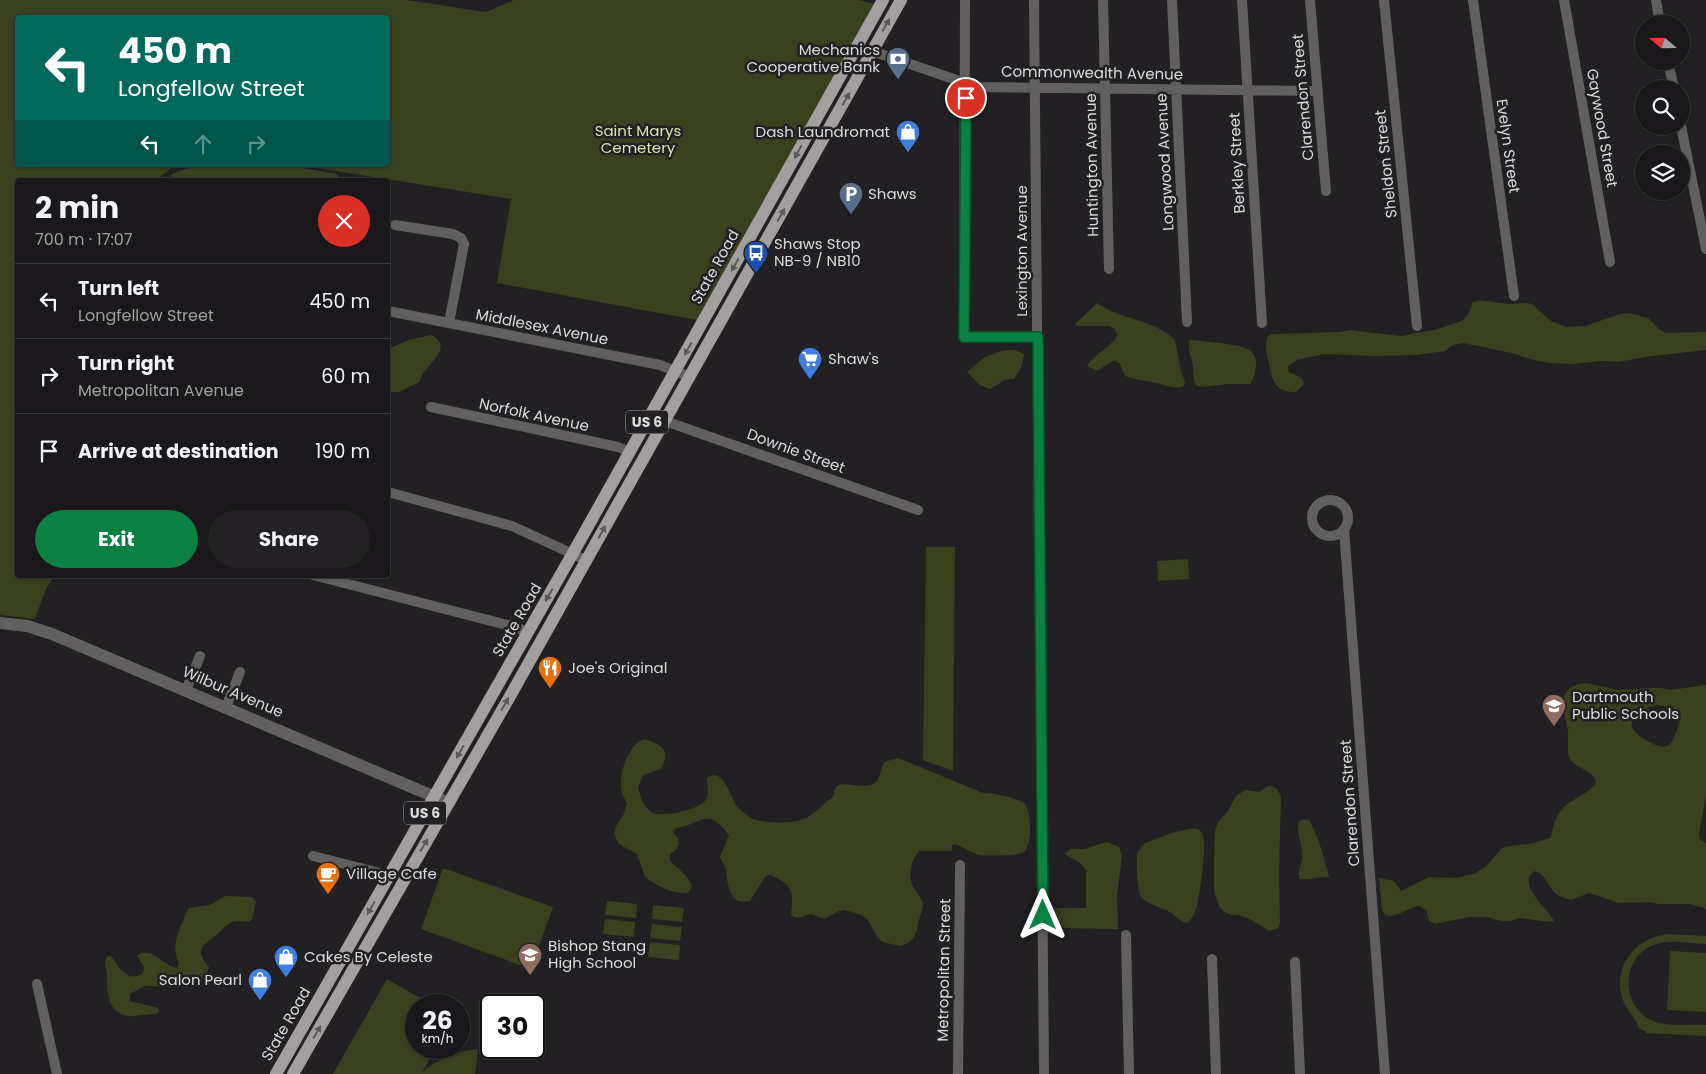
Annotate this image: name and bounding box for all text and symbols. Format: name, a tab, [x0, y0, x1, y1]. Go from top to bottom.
north arrow	[1635, 15, 1690, 70]
map controls	[1635, 15, 1690, 200]
one-way arrow	[882, 19, 891, 32]
text: 450 m	[118, 26, 232, 75]
street label: Clarendon Street	[1286, 33, 1319, 161]
icon: left	[35, 35, 100, 100]
place label: Mechanics Cooperative Bank	[747, 39, 880, 77]
bank icon: Mechanics Cooperative Bank	[885, 46, 911, 80]
street label: Commonwealth Avenue	[1001, 60, 1183, 85]
street label: Gaywood Street	[1582, 67, 1623, 189]
text: Longfellow Street	[118, 73, 305, 104]
pin	[945, 77, 987, 119]
button: search	[1635, 80, 1690, 135]
icon: arrive	[952, 84, 980, 112]
one-way arrow	[841, 92, 850, 105]
street label: Huntington Avenue	[1080, 93, 1103, 237]
street label: Longwood Avenue	[1150, 93, 1179, 231]
street label: Evelyn Street	[1491, 97, 1526, 194]
street label: Sheldon Street	[1369, 109, 1402, 219]
street label: Berkley Street	[1223, 112, 1250, 214]
shop icon: Dash Laundromat	[895, 119, 921, 153]
park label: Saint Marys Cemetery	[595, 120, 681, 158]
place label: Dash Laundromat	[756, 121, 890, 142]
icon: left	[136, 130, 164, 158]
icon: ahead	[189, 130, 217, 158]
icon: right	[242, 130, 270, 158]
one-way arrow	[794, 145, 802, 159]
button: layers	[1635, 145, 1690, 200]
parking icon: Shaws	[838, 181, 864, 215]
place label: Shaws	[868, 183, 917, 204]
street label: Lexington Avenue	[1011, 185, 1032, 317]
text: 2 min	[35, 186, 119, 229]
button: close	[318, 195, 370, 247]
one-way arrow	[776, 208, 785, 222]
street label: State Road	[685, 226, 744, 308]
text: 700 m · 17:07	[35, 228, 133, 251]
place label: Shaws Stop NB-9 / NB10	[774, 233, 861, 271]
bus stop icon: Shaws Stop NB-9 / NB10	[743, 240, 769, 274]
one-way arrow	[731, 258, 739, 272]
text: Turn left	[78, 275, 159, 302]
icon: left	[35, 287, 63, 315]
text: 450 m	[310, 288, 370, 315]
street label: Middlesex Avenue	[474, 303, 610, 350]
text: Longfellow Street	[78, 304, 214, 327]
one-way arrow	[684, 341, 692, 356]
supermarket icon: Shaw's	[797, 346, 823, 380]
place label: Shaw's	[828, 348, 879, 369]
text: Turn right	[78, 350, 174, 377]
icon: right	[35, 362, 63, 390]
text: 60 m	[321, 363, 370, 390]
text: Metropolitan Avenue	[78, 379, 244, 402]
street label: Norfolk Avenue	[477, 393, 591, 436]
road number: US 6	[626, 411, 668, 434]
street label: Downie Street	[744, 423, 848, 478]
icon: arrive	[35, 437, 63, 465]
text: Arrive at destination	[78, 438, 279, 465]
text: 190 m	[315, 438, 370, 465]
button: Exit	[35, 510, 198, 568]
button: Share	[208, 510, 370, 568]
one-way arrow	[597, 526, 606, 539]
street label: State Road	[487, 579, 546, 661]
one-way arrow	[545, 588, 553, 603]
restaurant icon: Joe's Original	[537, 655, 563, 689]
place label: Joe's Original	[568, 657, 667, 678]
street label: Wilbur Avenue	[180, 661, 287, 722]
place label: Dartmouth Public Schools	[1572, 686, 1679, 724]
school or university icon: Dartmouth Public Schools	[1541, 693, 1567, 727]
one-way arrow	[501, 697, 509, 712]
street label: Clarendon Street	[1335, 739, 1364, 867]
one-way arrow	[456, 744, 464, 759]
road number: US 6	[404, 801, 446, 824]
one-way arrow	[420, 838, 428, 853]
cafe icon: Village Cafe	[315, 861, 341, 895]
place label: Village Cafe	[346, 863, 437, 884]
position arrow	[1016, 888, 1068, 940]
street label: Metropolitan Street	[932, 898, 955, 1042]
one-way arrow	[366, 902, 375, 915]
place label: Bishop Stang High School	[548, 935, 646, 973]
school or university icon: Bishop Stang High School	[517, 942, 543, 976]
shop icon: Cakes By Celeste	[273, 944, 299, 978]
place label: Cakes By Celeste	[304, 946, 433, 967]
shop icon: Salon Pearl	[247, 967, 273, 1001]
place label: Salon Pearl	[159, 969, 242, 990]
street label: State Road	[256, 983, 315, 1065]
speed limit sign: 30	[480, 994, 545, 1059]
text: 26	[422, 1003, 453, 1038]
one-way arrow	[313, 1024, 321, 1039]
text: km/h	[422, 1030, 453, 1047]

